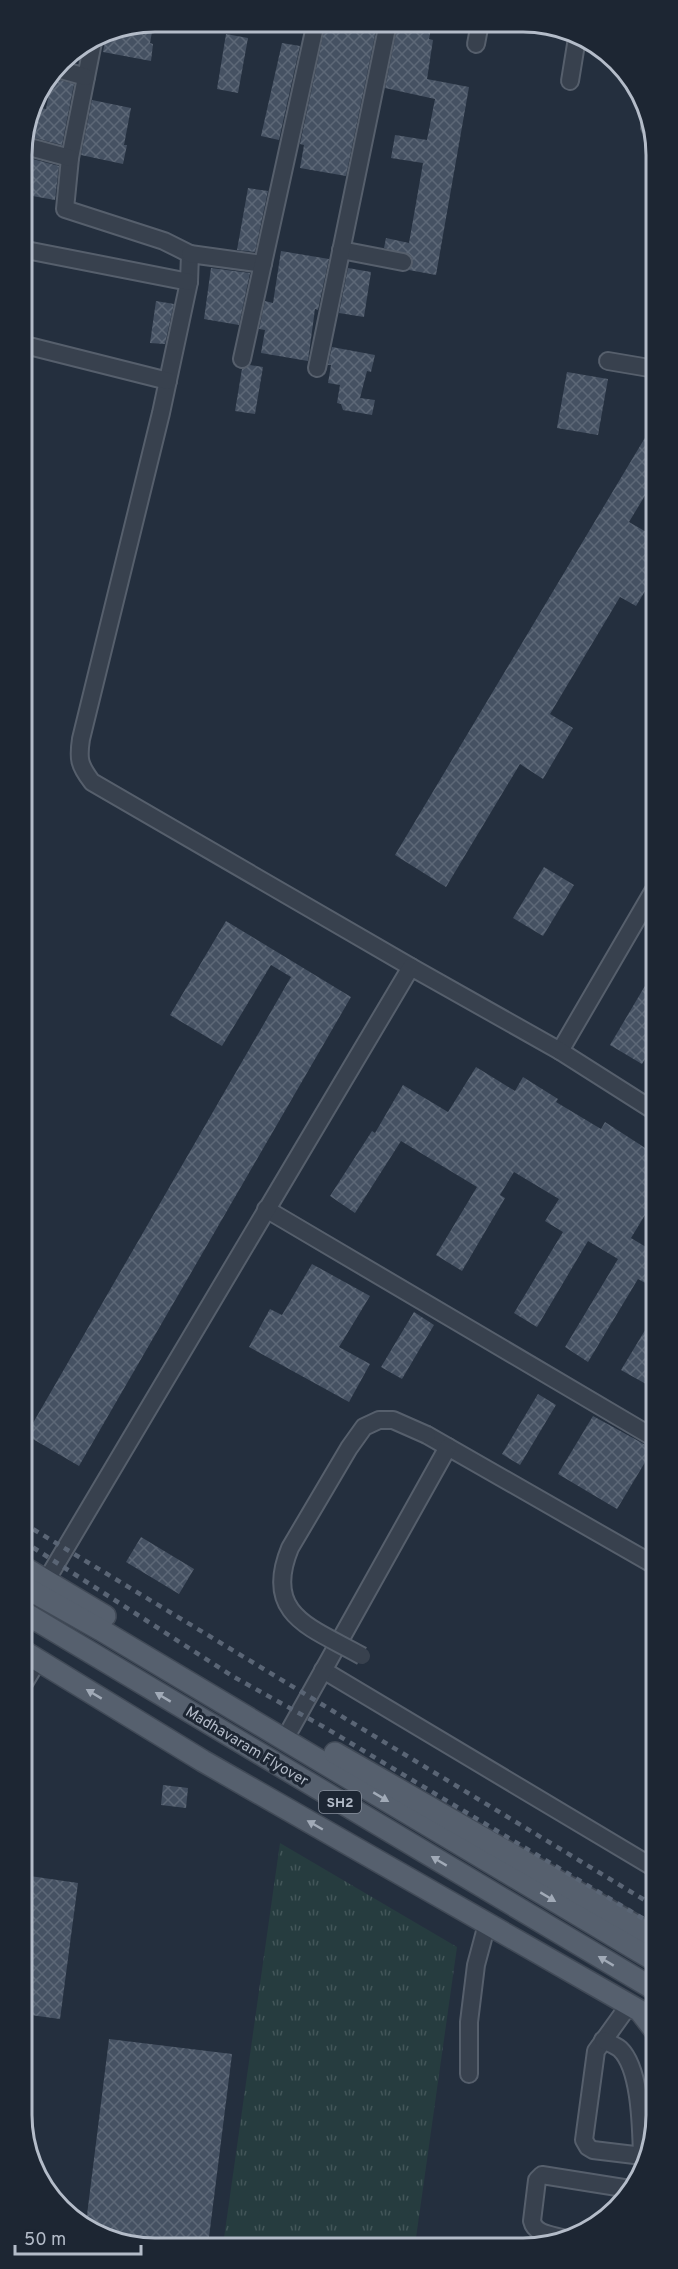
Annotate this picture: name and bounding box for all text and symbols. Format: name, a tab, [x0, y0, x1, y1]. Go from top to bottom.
one-way arrow	[85, 1689, 102, 1700]
one-way arrow	[155, 1691, 171, 1702]
street label: Madhavaram Flyover	[181, 1703, 311, 1792]
road number: SH2	[319, 1791, 361, 1813]
one-way arrow	[373, 1792, 390, 1802]
one-way arrow	[307, 1821, 324, 1831]
one-way arrow	[430, 1856, 447, 1866]
one-way arrow	[540, 1892, 557, 1902]
one-way arrow	[597, 1956, 614, 1966]
scale bar	[15, 2218, 141, 2256]
text: 50 m	[24, 2229, 66, 2252]

